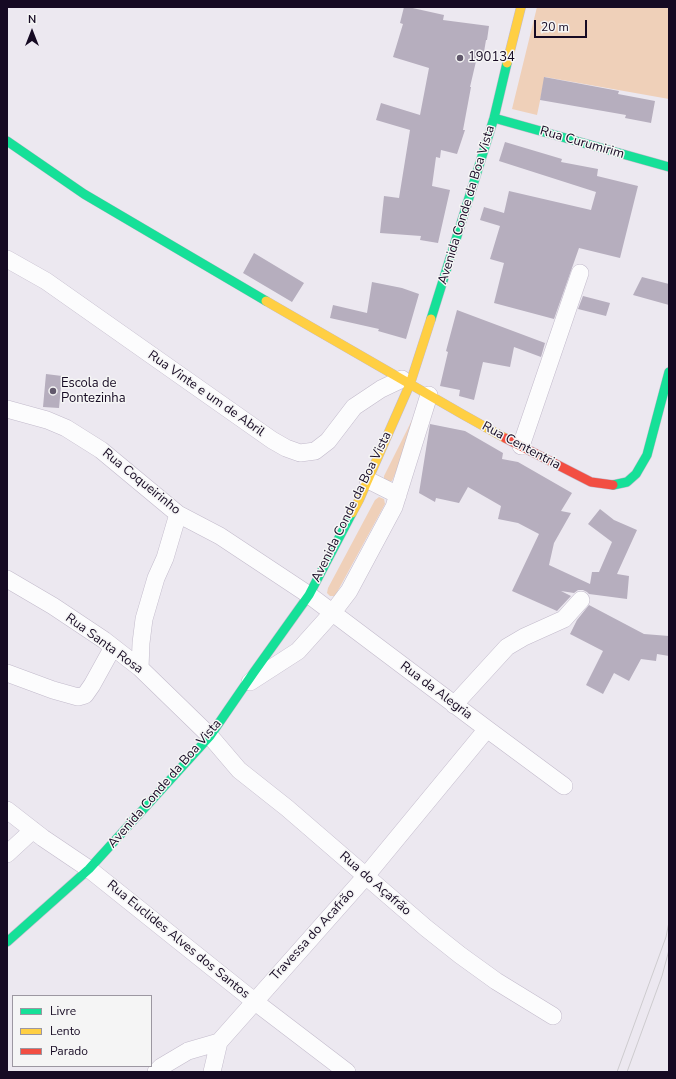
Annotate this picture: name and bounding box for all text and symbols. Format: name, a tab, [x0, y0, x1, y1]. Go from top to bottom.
north arrow	[12, 12, 52, 52]
text: N	[28, 12, 36, 27]
scale bar	[536, 12, 589, 38]
text: 20 m	[541, 19, 569, 35]
place label: 190134	[468, 50, 515, 66]
marker: 190134	[455, 53, 465, 63]
street label: Avenida Conde da Boa Vista	[435, 124, 499, 286]
street label: Rua Curumirim	[538, 124, 626, 162]
street label: Rua Vinte e um de Abril	[145, 348, 267, 440]
place label: Escola de Pontezinha	[61, 376, 126, 407]
marker: Escola de Pontezinha	[48, 386, 58, 396]
street label: Rua Cententria	[479, 419, 563, 473]
street label: Avenida Conde da Boa Vista	[309, 429, 395, 585]
street label: Rua Coqueirinho	[99, 446, 183, 518]
street label: Rua Santa Rosa	[62, 611, 146, 677]
street label: Rua da Alegria	[397, 659, 475, 723]
street label: Avenida Conde da Boa Vista	[105, 717, 225, 851]
street label: Rua do Açafrão	[336, 849, 414, 919]
street label: Rua Euclides Alves dos Santos	[104, 878, 252, 1002]
street label: Travessa do Acafrão	[268, 886, 358, 984]
legend	[12, 995, 152, 1067]
text: Livre	[50, 1003, 76, 1019]
text: Lento	[50, 1023, 80, 1039]
text: Parado	[50, 1043, 88, 1059]

